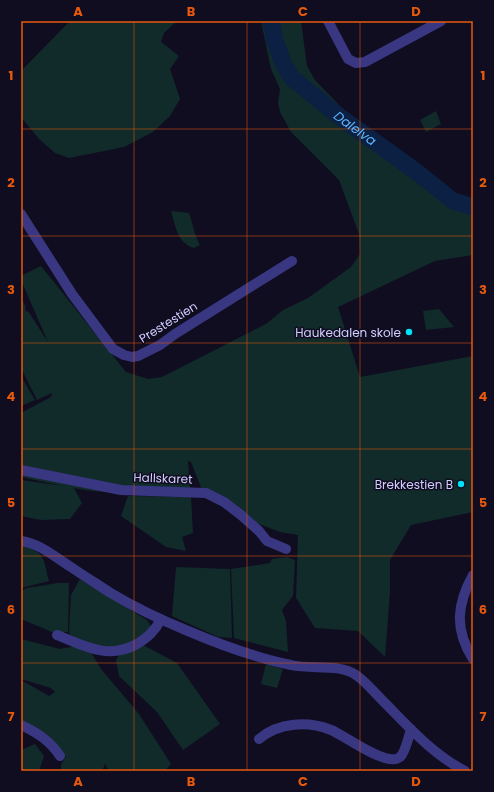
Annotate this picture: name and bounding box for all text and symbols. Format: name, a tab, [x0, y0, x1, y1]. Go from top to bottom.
text: A	[73, 2, 83, 21]
text: B	[187, 2, 196, 21]
text: C	[298, 2, 308, 21]
text: D	[411, 2, 421, 21]
text: 1	[9, 66, 13, 85]
text: 1	[481, 66, 485, 85]
water label: Dalelva	[330, 106, 381, 150]
text: 2	[7, 173, 15, 192]
text: 2	[479, 173, 487, 192]
text: 3	[7, 280, 15, 299]
text: 3	[479, 280, 487, 299]
street label: Prestestien	[136, 297, 200, 347]
place label: Haukedalen skole	[295, 324, 401, 341]
marker: Haukedalen skole	[404, 327, 414, 337]
text: 4	[7, 387, 16, 406]
text: 4	[479, 387, 488, 406]
street label: Hallskaret	[133, 468, 193, 488]
place label: Brekkestien B	[375, 476, 453, 493]
marker: Brekkestien B	[456, 479, 466, 489]
text: 5	[7, 493, 15, 512]
text: 5	[479, 493, 487, 512]
text: 6	[7, 600, 15, 619]
text: 6	[479, 600, 487, 619]
text: 7	[8, 707, 15, 726]
text: 7	[480, 707, 487, 726]
text: A	[73, 772, 83, 791]
text: B	[187, 772, 196, 791]
text: C	[298, 772, 308, 791]
text: D	[411, 772, 421, 791]

